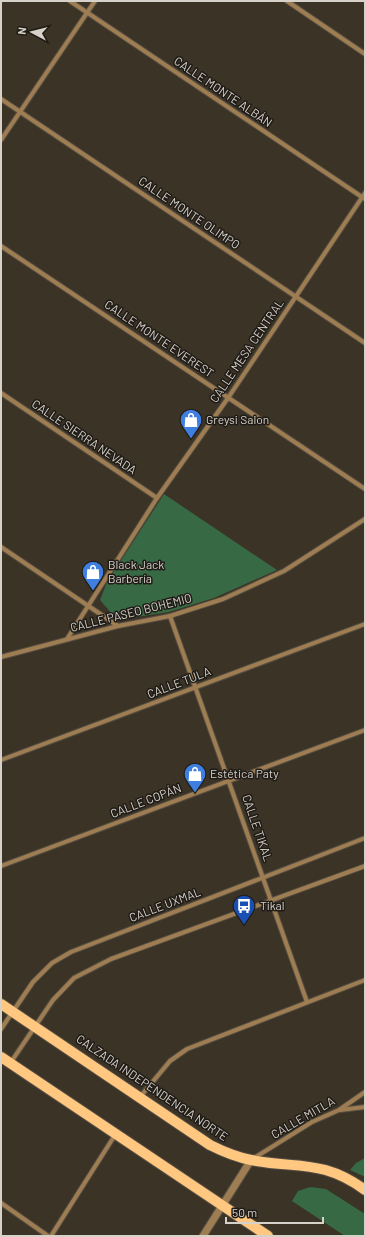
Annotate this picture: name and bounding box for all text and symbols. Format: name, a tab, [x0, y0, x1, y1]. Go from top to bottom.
north arrow	[12, 12, 52, 52]
text: N	[15, 26, 28, 35]
street label: CALLE MONTE ALBÁN	[172, 53, 275, 129]
street label: CALLE MONTE OLIMPO	[136, 173, 243, 251]
street label: CALLE MESA CENTRAL	[206, 296, 286, 405]
street label: CALLE MONTE EVEREST	[102, 297, 217, 380]
street label: CALLE SIERRA NEVADA	[30, 396, 139, 476]
shop icon: Greysi Salon	[178, 407, 204, 440]
place label: Greysi Salon	[206, 412, 269, 426]
place label: Black Jack Barbería	[108, 557, 164, 585]
shop icon: Black Jack Barbería	[80, 559, 106, 592]
street label: CALLE PASEO BOHEMIO	[68, 590, 193, 634]
street label: CALLE TULA	[145, 664, 212, 701]
shop icon: Estética Paty	[182, 761, 208, 794]
place label: Estética Paty	[210, 766, 279, 780]
street label: CALLE COPÁN	[108, 780, 183, 820]
street label: CALLE TIKAL	[240, 793, 276, 863]
street label: CALLE UXMAL	[127, 884, 203, 924]
bus stop icon: Tikal	[231, 893, 257, 926]
place label: Tikal	[260, 898, 285, 912]
street label: CALZADA INDEPENDENCIA NORTE	[74, 1031, 231, 1143]
street label: CALLE MITLA	[268, 1093, 337, 1141]
scale bar	[226, 1199, 323, 1225]
text: 50 m	[232, 1205, 257, 1219]

